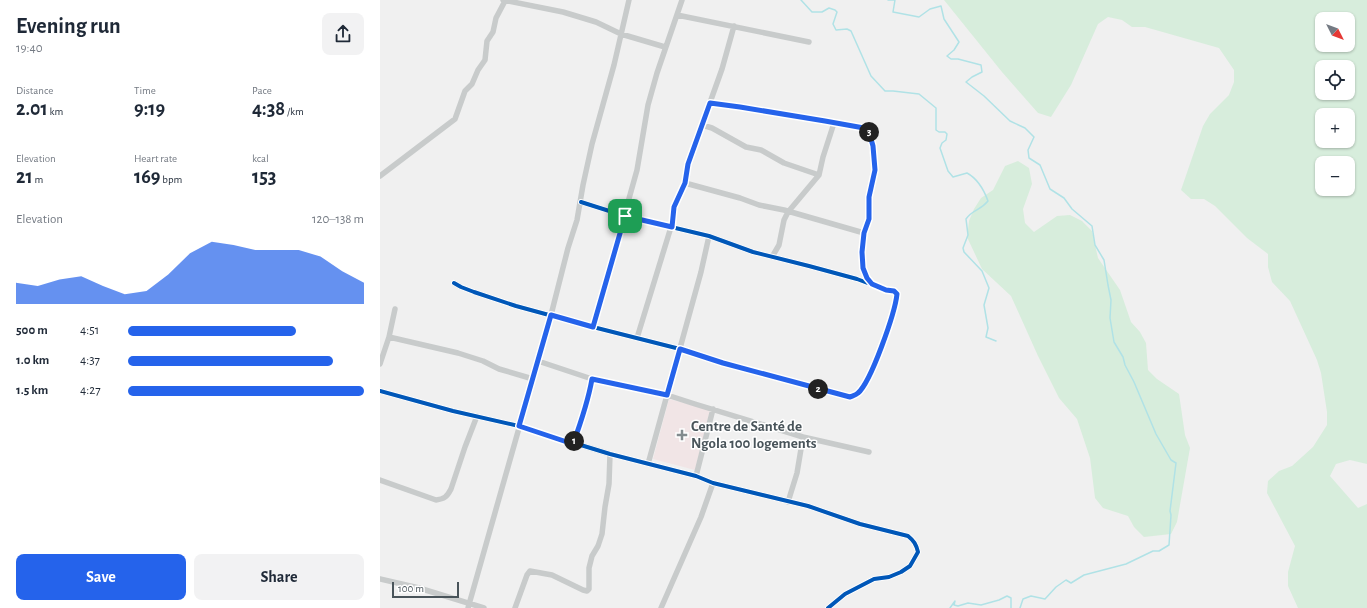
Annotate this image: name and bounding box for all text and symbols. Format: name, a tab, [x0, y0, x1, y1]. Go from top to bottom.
north arrow	[1315, 12, 1355, 52]
map controls	[1315, 12, 1355, 196]
button: share	[322, 13, 364, 55]
text: Evening run	[16, 15, 121, 37]
text: 19:40	[16, 42, 43, 55]
button: locate	[1315, 60, 1355, 100]
text: Distance	[16, 85, 53, 96]
text: Time	[134, 85, 156, 96]
text: Pace	[252, 85, 272, 96]
text: 2.01	[16, 99, 48, 119]
text: 9:19	[134, 99, 165, 119]
text: 4:38	[252, 99, 285, 119]
text: km	[48, 106, 63, 117]
text: /km	[285, 106, 304, 117]
button: +	[1315, 108, 1355, 148]
pin: 3	[859, 122, 879, 142]
text: 3	[867, 126, 871, 137]
text: Elevation	[16, 153, 56, 164]
text: Heart rate	[134, 153, 177, 164]
text: kcal	[252, 153, 269, 164]
button: −	[1315, 156, 1355, 196]
text: 21	[16, 167, 33, 187]
text: 169	[134, 167, 161, 187]
text: 153	[252, 167, 276, 187]
text: m	[33, 174, 43, 185]
text: bpm	[161, 174, 182, 185]
pin	[608, 199, 642, 233]
icon: arrive	[614, 205, 636, 227]
text: Elevation	[16, 213, 63, 226]
text: 120–138 m	[312, 213, 364, 226]
text: 500 m	[16, 324, 48, 337]
text: 4:51	[80, 324, 99, 337]
text: 1.0 km	[16, 354, 49, 367]
text: 4:37	[80, 354, 100, 367]
pin: 2	[808, 379, 828, 399]
text: 2	[815, 383, 821, 394]
text: 1.5 km	[16, 384, 48, 397]
text: 4:27	[80, 384, 101, 397]
place label: Centre de Santé de Ngola 100 logements	[691, 419, 817, 451]
marker: Centre de Santé de Ngola 100 logements	[676, 429, 688, 441]
pin: 1	[564, 431, 584, 451]
text: 1	[572, 435, 576, 446]
button: Save	[16, 554, 186, 600]
button: Share	[194, 554, 364, 600]
scale bar	[392, 580, 459, 599]
text: 100 m	[398, 583, 424, 594]

